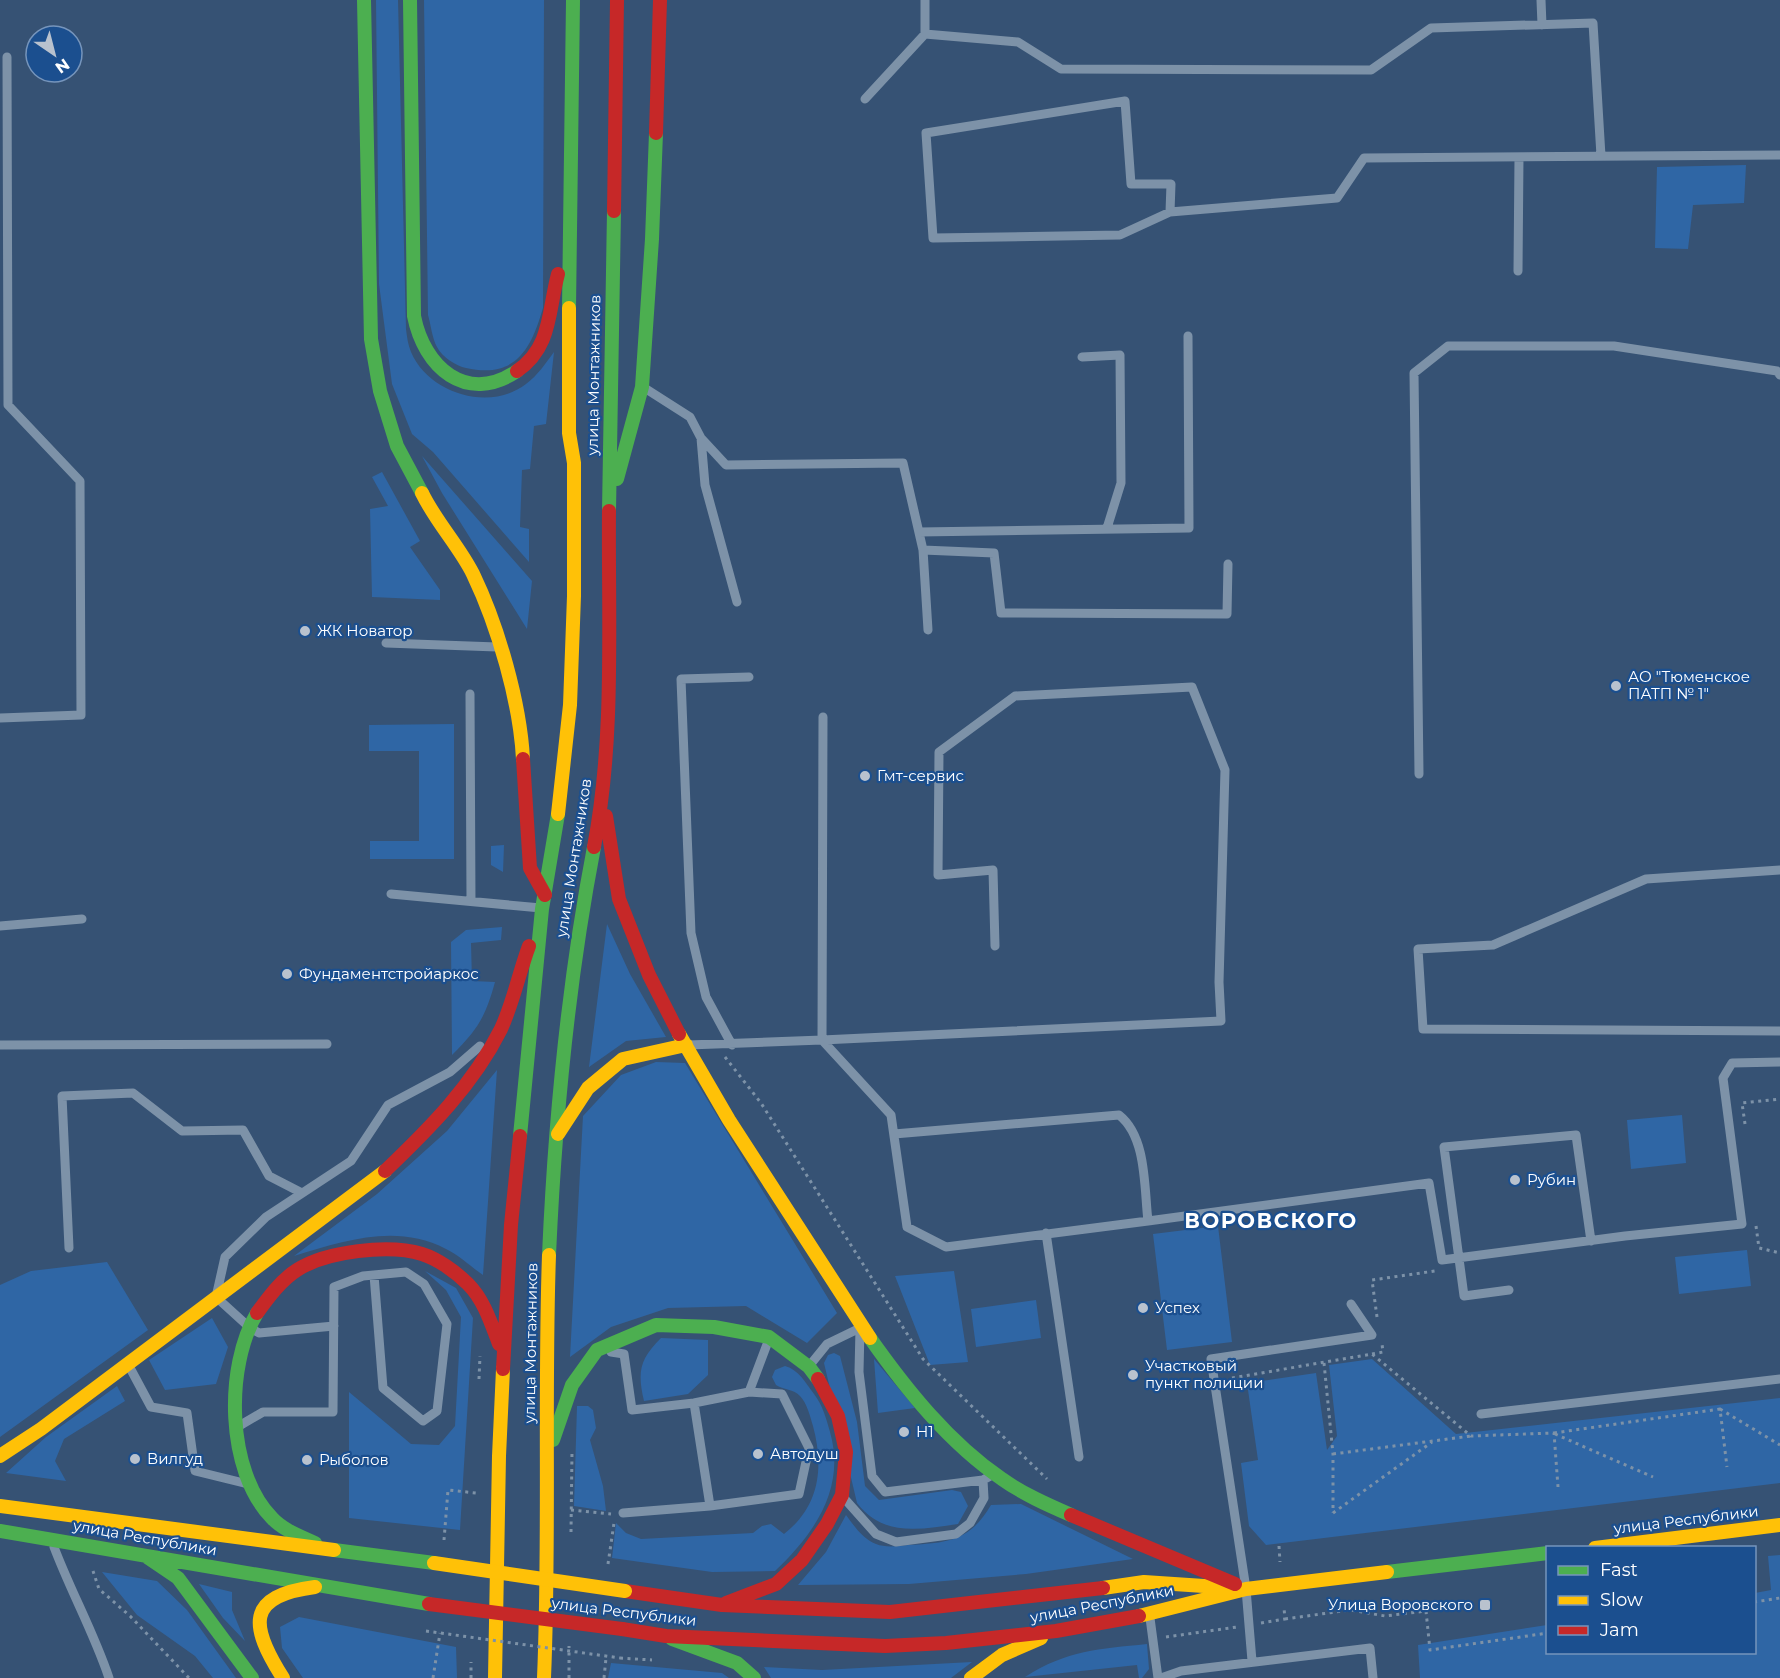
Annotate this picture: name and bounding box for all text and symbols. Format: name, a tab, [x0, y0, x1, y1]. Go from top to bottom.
north arrow	[24, 24, 84, 84]
text: N	[52, 54, 73, 77]
street label: улица Монтажников	[583, 295, 604, 456]
place label: ЖК Новатор	[317, 621, 413, 640]
marker: ЖК Новатор	[298, 624, 312, 638]
place label: АО "Тюменское ПАТП № 1"	[1628, 667, 1750, 703]
marker: АО "Тюменское ПАТП № 1"	[1609, 679, 1623, 693]
place label: Гмт-сервис	[877, 766, 964, 785]
marker: Гмт-сервис	[858, 769, 872, 783]
street label: улица Монтажников	[551, 777, 595, 940]
place label: Фундаментстройаркос	[299, 964, 479, 983]
marker: Фундаментстройаркос	[280, 967, 294, 981]
place label: Рубин	[1527, 1170, 1576, 1189]
marker: Рубин	[1508, 1173, 1522, 1187]
district label: ВОРОВСКОГО	[1184, 1208, 1358, 1233]
street label: улица Монтажников	[520, 1263, 541, 1424]
place label: Успех	[1155, 1298, 1200, 1317]
marker: Успех	[1136, 1301, 1150, 1315]
place label: Участковый пункт полиции	[1145, 1356, 1264, 1392]
marker: Участковый пункт полиции	[1126, 1368, 1140, 1382]
place label: Н1	[916, 1422, 934, 1441]
marker: Н1	[897, 1425, 911, 1439]
place label: Автодуш	[770, 1444, 839, 1463]
marker: Автодуш	[751, 1447, 765, 1461]
place label: Вилгуд	[147, 1449, 203, 1468]
place label: Рыболов	[319, 1450, 389, 1469]
marker: Вилгуд	[128, 1452, 142, 1466]
marker: Рыболов	[300, 1453, 314, 1467]
street label: улица Республики	[1611, 1501, 1760, 1538]
street label: улица Республики	[71, 1515, 219, 1560]
legend	[1546, 1546, 1756, 1654]
text: Fast	[1600, 1559, 1638, 1581]
street label: улица Республики	[1027, 1580, 1175, 1627]
text: Slow	[1600, 1589, 1643, 1611]
street label: улица Республики	[549, 1593, 698, 1630]
place label: Улица Воровского	[1328, 1595, 1473, 1614]
marker: Улица Воровского	[1478, 1598, 1492, 1612]
text: Jam	[1599, 1619, 1639, 1641]

